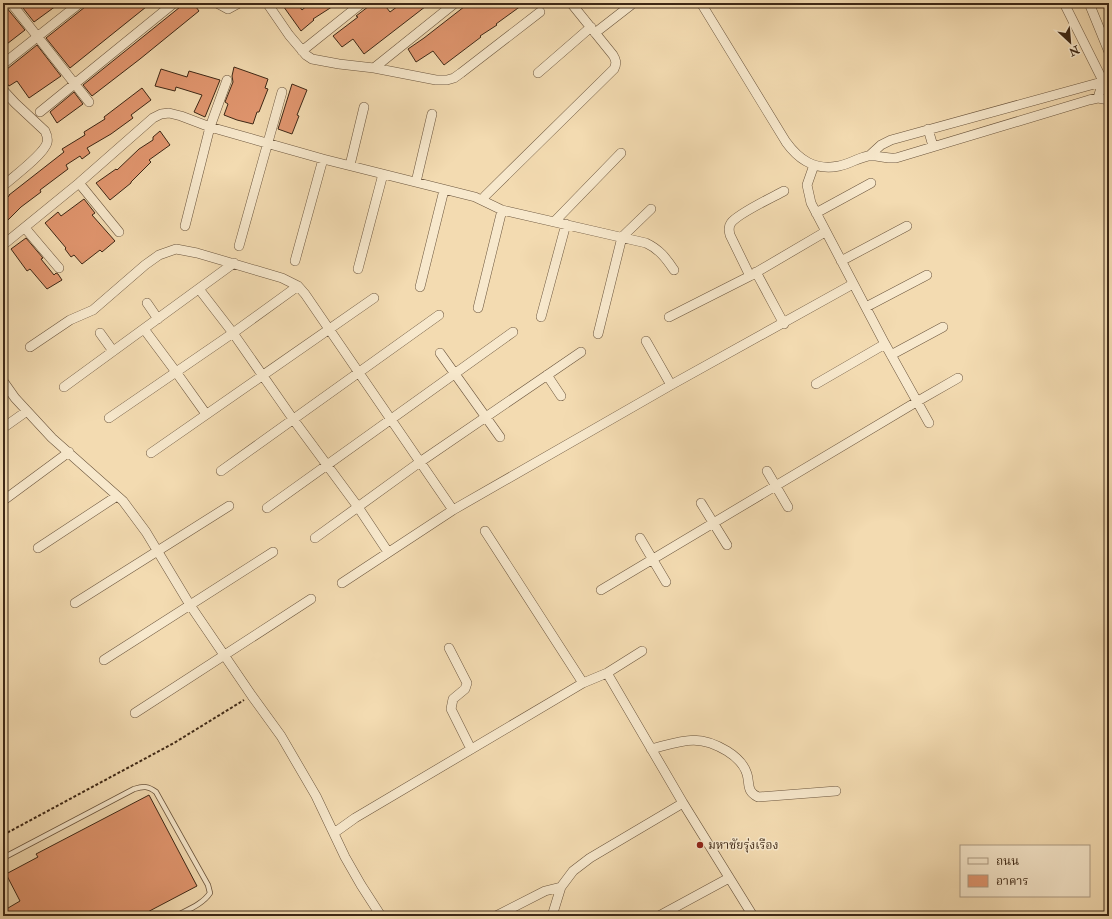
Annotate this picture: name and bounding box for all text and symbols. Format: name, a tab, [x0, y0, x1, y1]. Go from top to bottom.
north arrow	[1050, 22, 1090, 62]
text: N	[1066, 42, 1082, 59]
place label: มหาชัยรุ่งเรือง	[708, 838, 778, 853]
marker: มหาชัยรุ่งเรือง	[695, 840, 705, 850]
legend	[960, 845, 1090, 897]
text: ถนน	[996, 854, 1019, 869]
text: อาคาร	[996, 874, 1028, 889]

